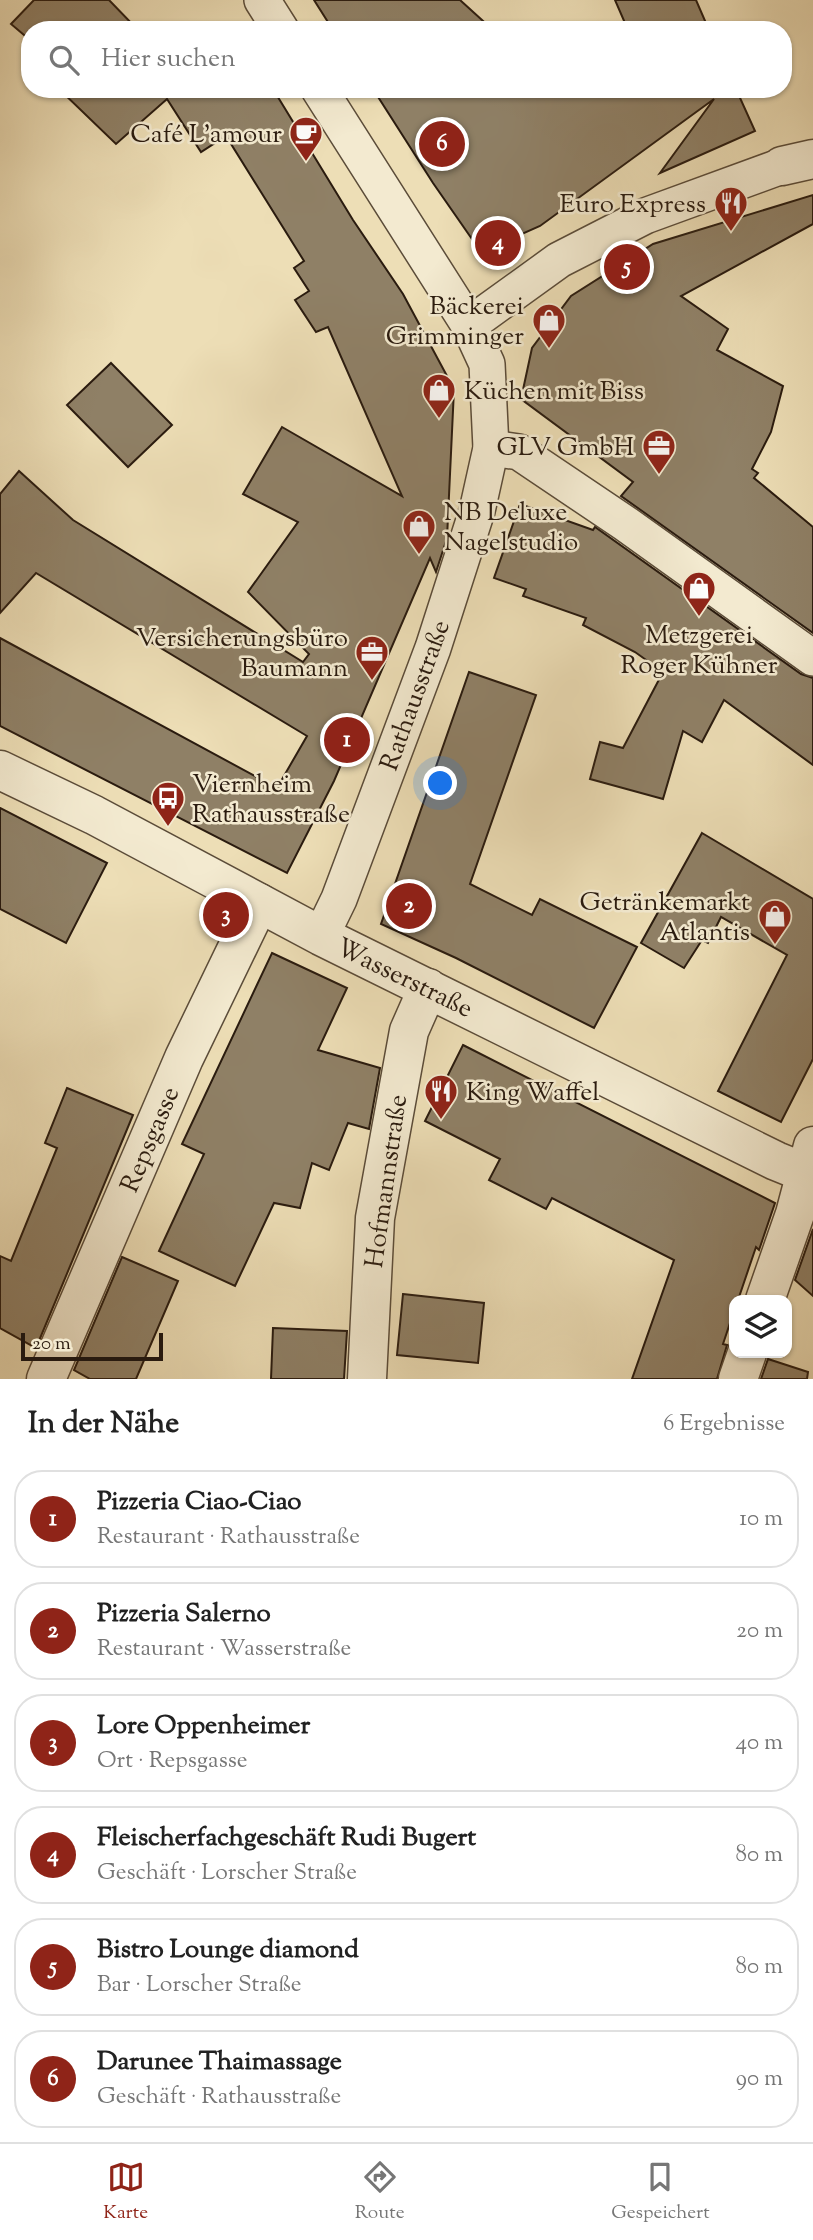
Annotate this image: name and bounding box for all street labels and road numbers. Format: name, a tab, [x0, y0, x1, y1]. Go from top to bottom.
street label: Rathausstraße	[372, 615, 461, 776]
street label: Wasserstraße	[329, 930, 479, 1028]
street label: Repsgasse	[112, 1081, 190, 1199]
street label: Hofmannstraße	[357, 1092, 418, 1270]

